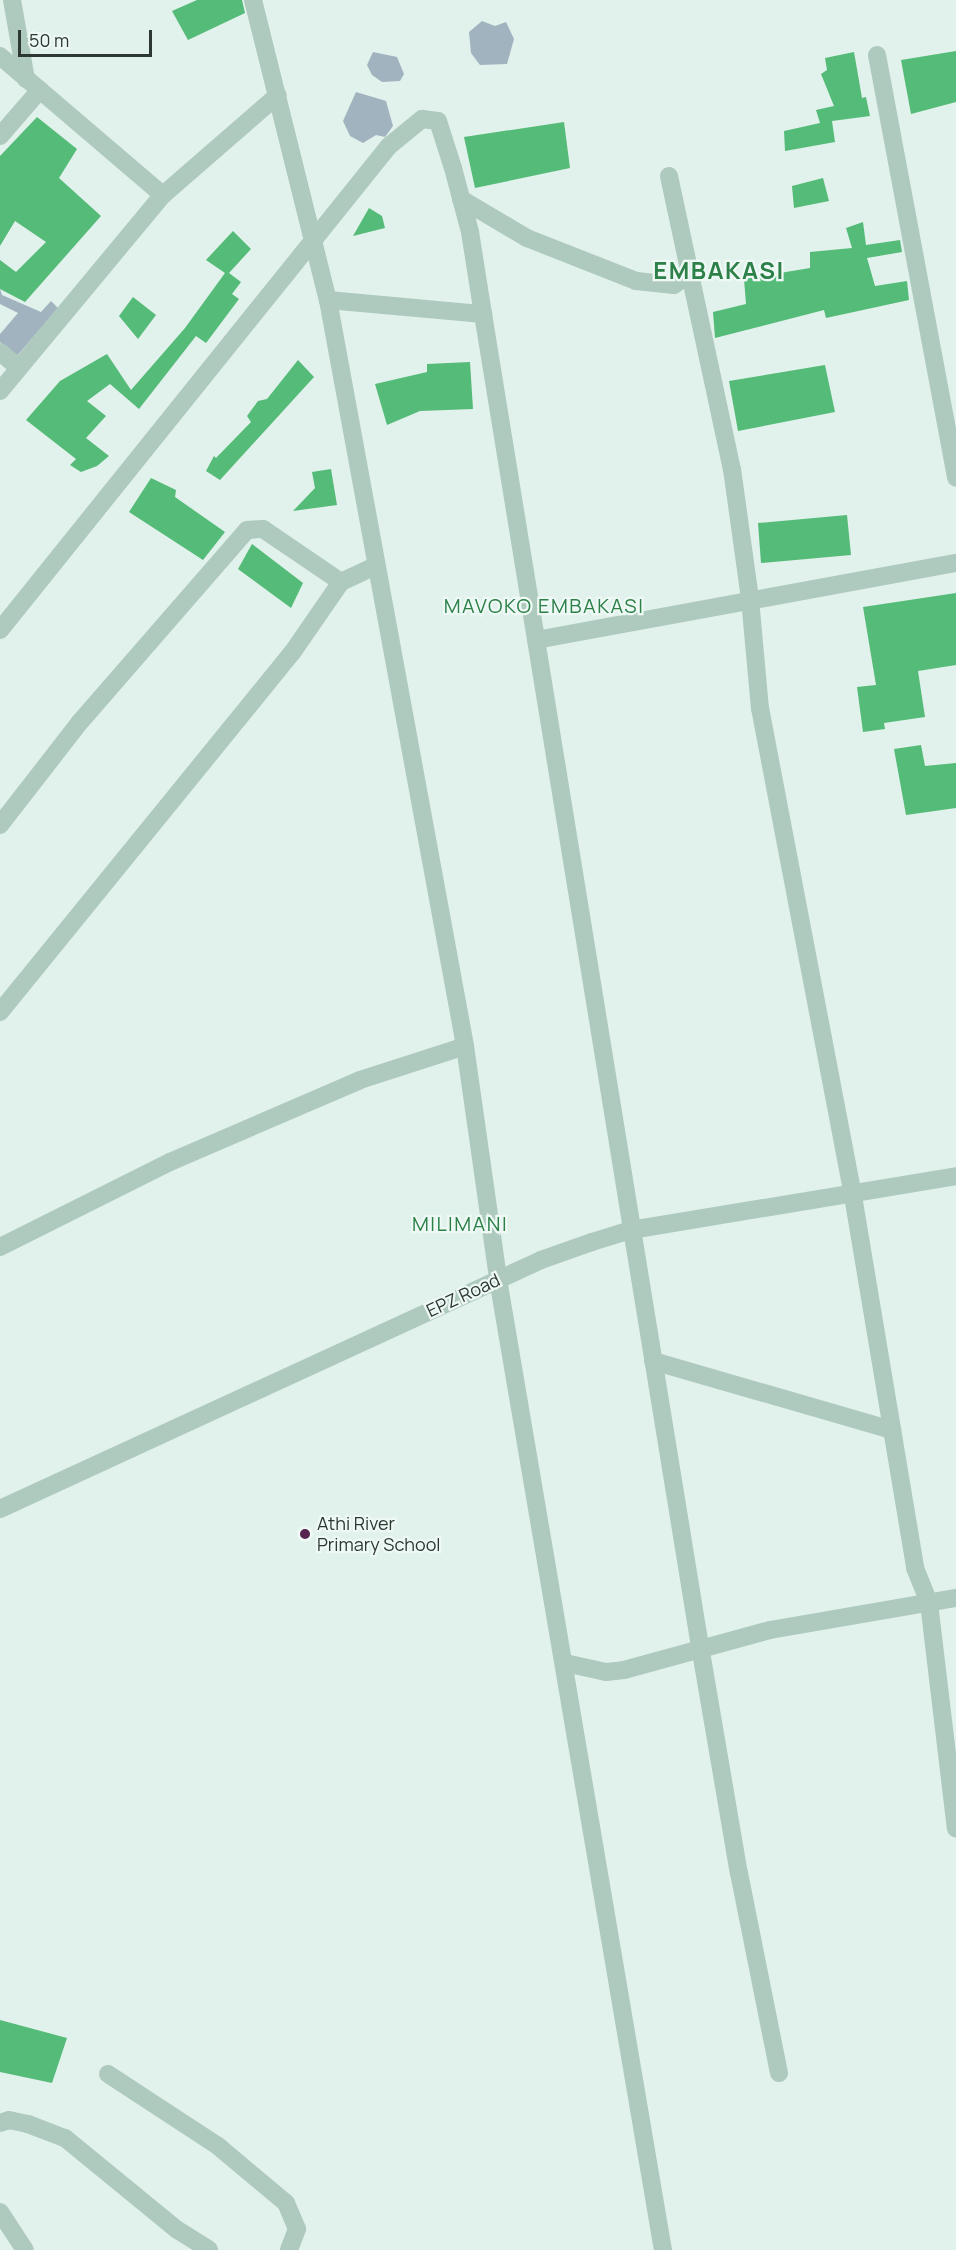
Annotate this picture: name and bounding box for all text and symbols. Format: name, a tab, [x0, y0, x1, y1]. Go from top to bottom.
scale bar	[21, 18, 154, 56]
text: 50 m	[29, 28, 69, 52]
district label: EMBAKASI	[653, 256, 785, 284]
district label: MAVOKO EMBAKASI	[444, 593, 644, 617]
district label: MILIMANI	[412, 1211, 508, 1235]
street label: EPZ Road	[423, 1269, 503, 1321]
place label: Athi River Primary School	[317, 1513, 441, 1556]
marker: Athi River Primary School	[298, 1527, 312, 1541]

